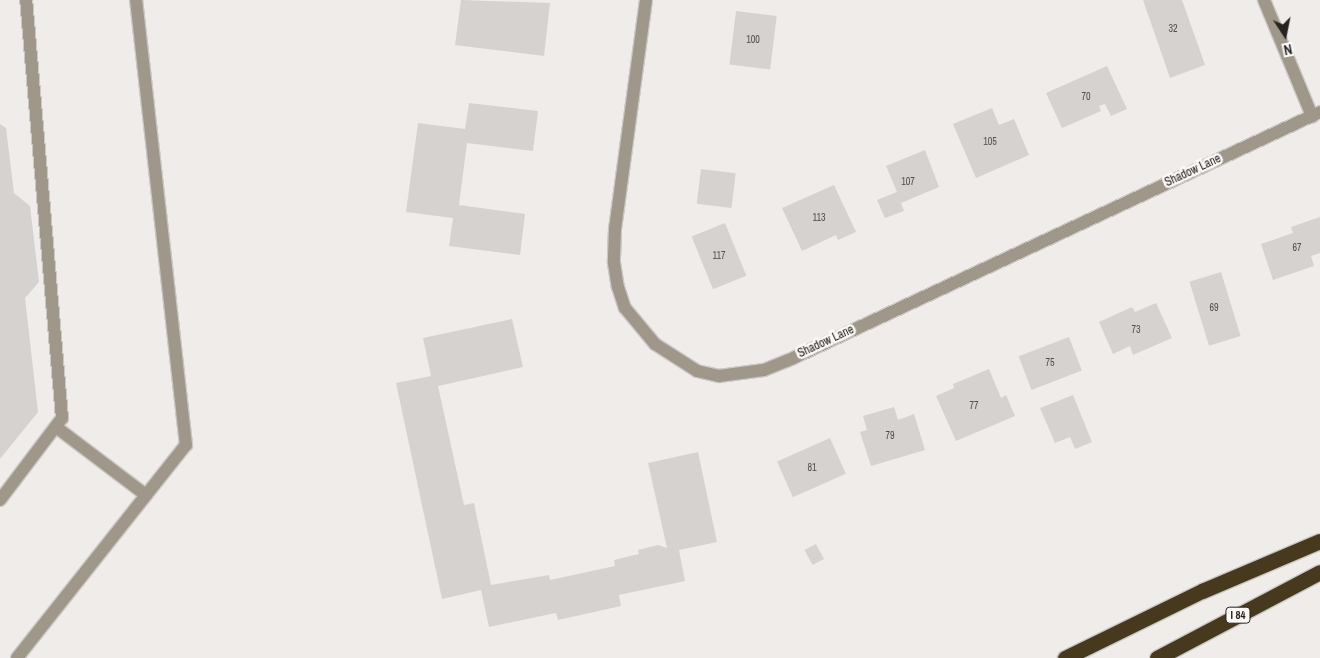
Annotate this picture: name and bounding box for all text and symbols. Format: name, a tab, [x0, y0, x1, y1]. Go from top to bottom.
north arrow	[1260, 10, 1310, 60]
house number: 32	[1168, 23, 1178, 35]
house number: 100	[746, 34, 760, 46]
text: N	[1282, 40, 1294, 59]
house number: 70	[1081, 91, 1091, 103]
house number: 105	[983, 136, 997, 148]
street label: Shadow Lane	[1163, 152, 1223, 190]
house number: 107	[901, 176, 915, 188]
house number: 113	[812, 212, 826, 224]
house number: 67	[1292, 242, 1302, 254]
house number: 117	[712, 250, 726, 262]
house number: 69	[1209, 302, 1219, 314]
street label: Shadow Lane	[796, 323, 856, 361]
house number: 73	[1131, 324, 1141, 336]
house number: 75	[1045, 357, 1055, 369]
house number: 77	[969, 400, 979, 412]
house number: 79	[885, 430, 895, 442]
house number: 81	[807, 462, 817, 474]
road number: I 84	[1224, 606, 1252, 624]

